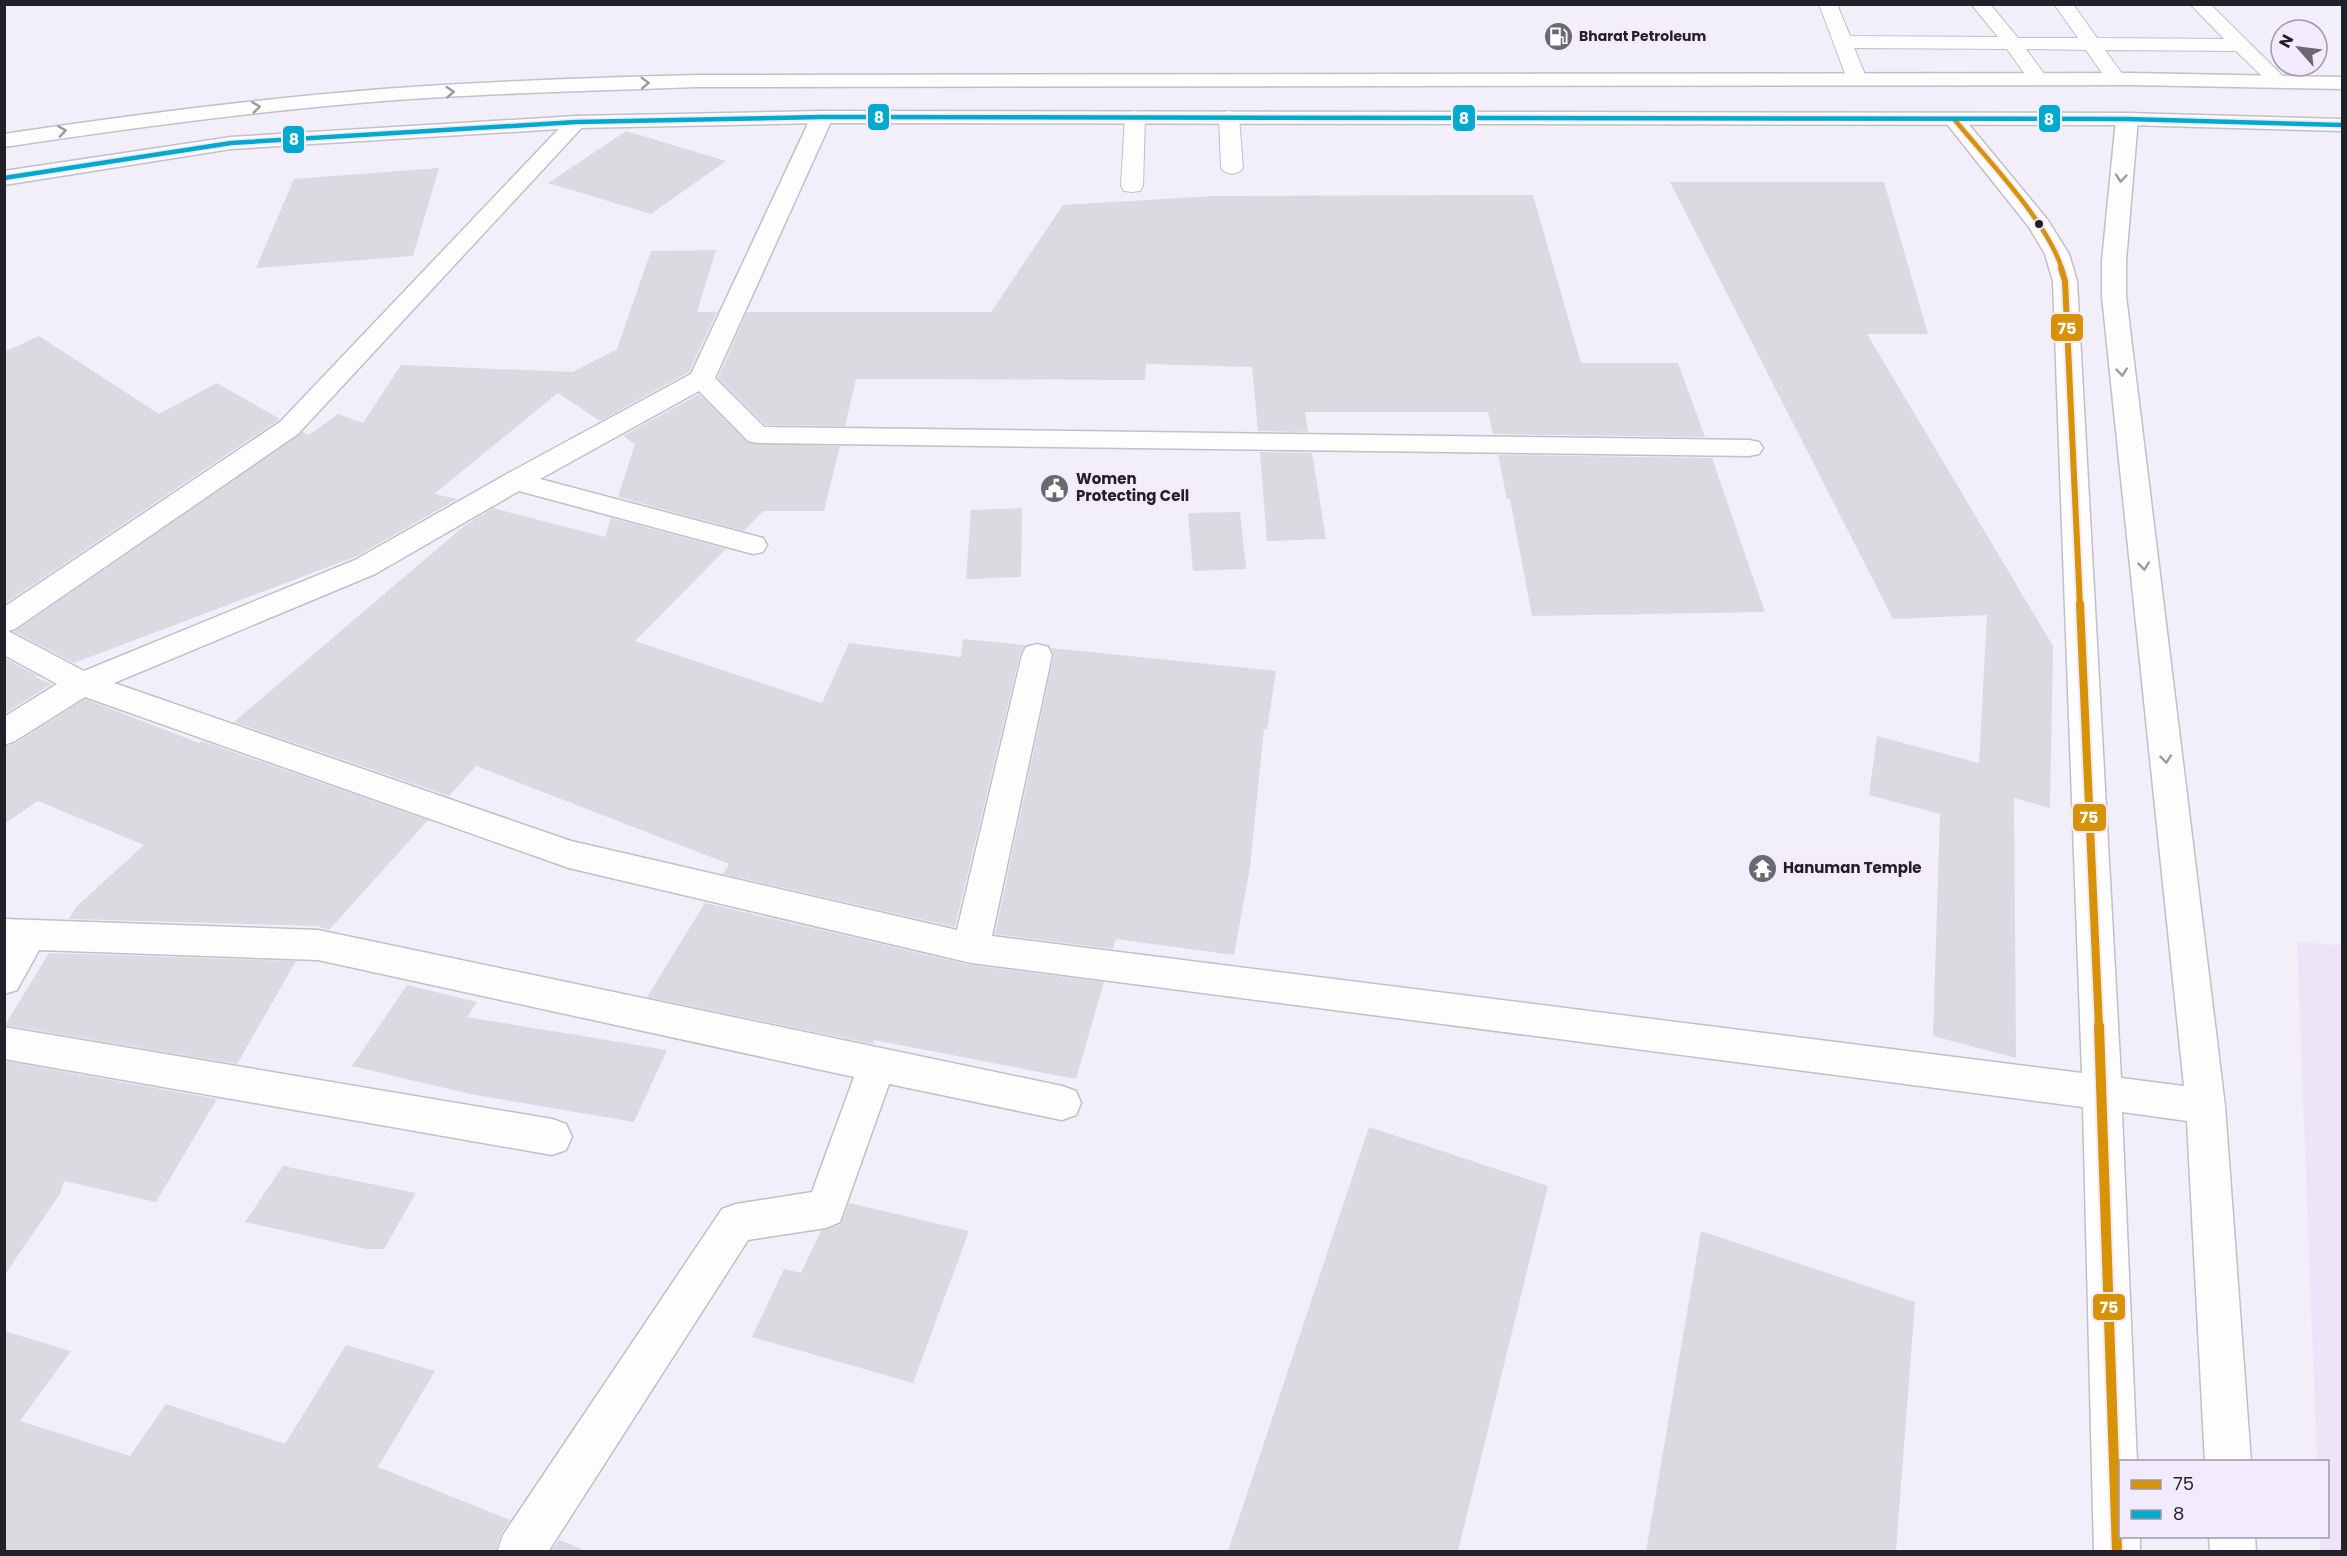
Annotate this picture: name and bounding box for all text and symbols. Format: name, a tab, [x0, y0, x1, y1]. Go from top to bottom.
north arrow	[2269, 18, 2329, 78]
fuel station icon: Bharat Petroleum	[1542, 20, 1574, 52]
place label: Bharat Petroleum	[1579, 26, 1706, 46]
text: N	[2273, 30, 2299, 52]
one-way arrow	[640, 77, 649, 90]
one-way arrow	[446, 85, 455, 98]
one-way arrow	[251, 101, 260, 114]
line badge: 8	[867, 103, 890, 131]
line badge: 8	[1452, 104, 1476, 132]
line badge: 8	[2038, 104, 2061, 133]
text: 8	[874, 106, 884, 129]
text: 8	[1459, 107, 1469, 130]
text: 8	[2044, 108, 2054, 131]
line badge: 8	[282, 125, 305, 154]
one-way arrow	[58, 126, 67, 138]
text: 8	[289, 128, 299, 151]
one-way arrow	[2115, 173, 2128, 182]
unlabelled marker	[2033, 218, 2045, 230]
line badge: 75	[2050, 313, 2084, 342]
text: 75	[2058, 317, 2076, 340]
one-way arrow	[2116, 367, 2128, 376]
place label: Women Protecting Cell	[1076, 468, 1189, 506]
public building icon: Women Protecting Cell	[1039, 472, 1071, 504]
one-way arrow	[2138, 561, 2150, 570]
one-way arrow	[2160, 755, 2172, 764]
line badge: 75	[2072, 803, 2107, 832]
text: 75	[2080, 806, 2098, 829]
temple icon: Hanuman Temple	[1746, 852, 1778, 884]
place label: Hanuman Temple	[1783, 857, 1922, 878]
line badge: 75	[2092, 1293, 2126, 1321]
text: 75	[2100, 1296, 2118, 1319]
legend	[2119, 1460, 2329, 1538]
text: 75	[2173, 1471, 2194, 1496]
text: 8	[2173, 1501, 2184, 1526]

